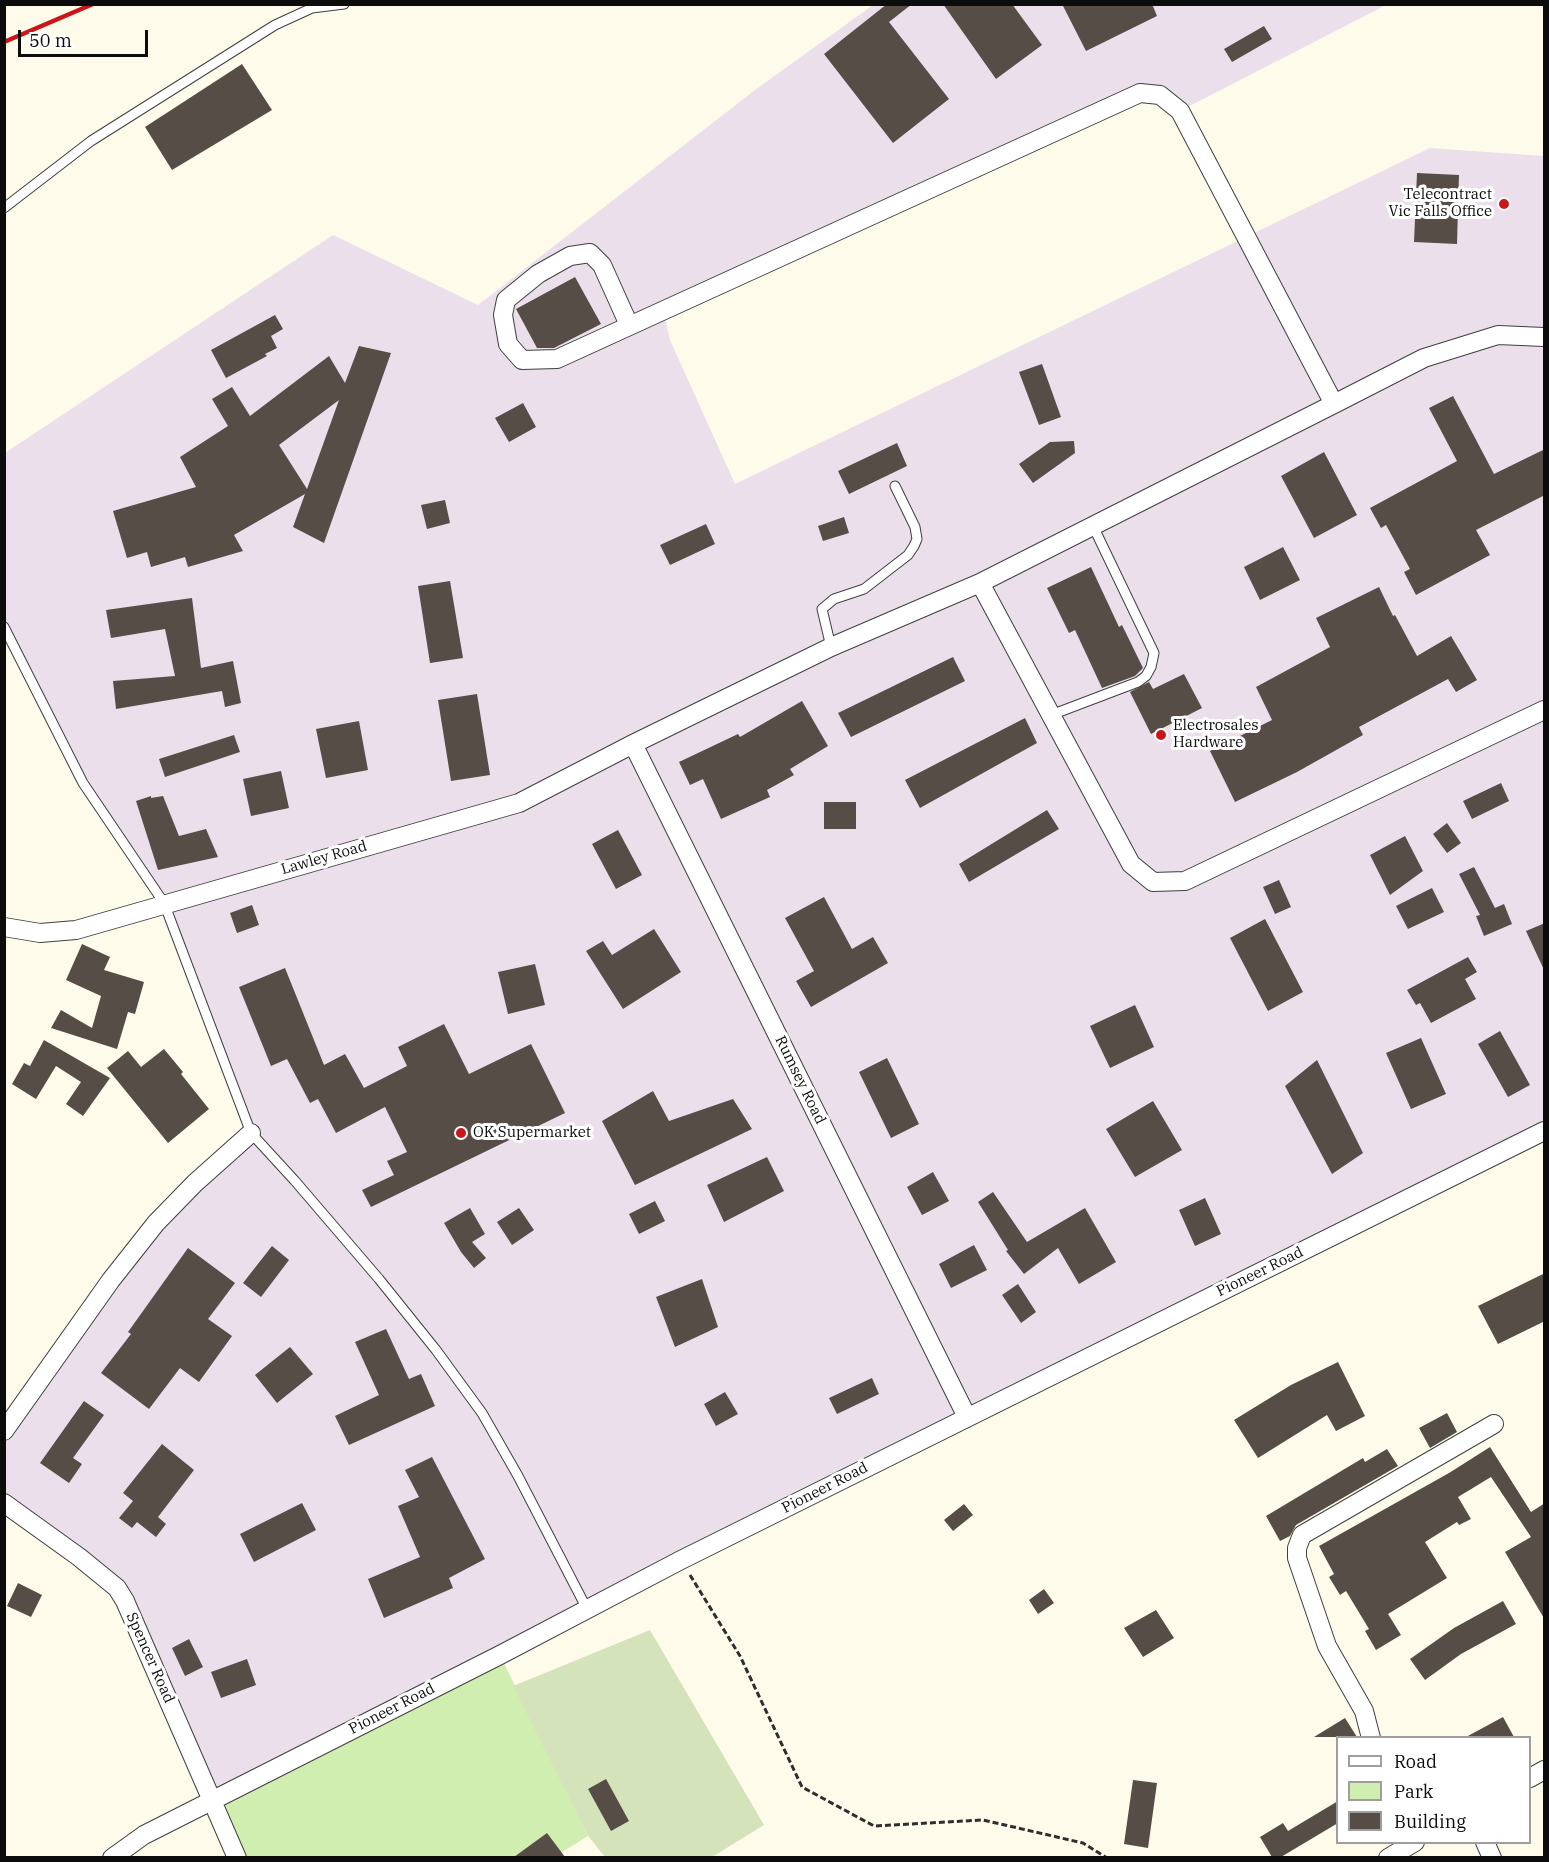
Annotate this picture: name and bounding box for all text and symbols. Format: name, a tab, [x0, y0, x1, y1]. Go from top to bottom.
scale bar	[21, 18, 152, 56]
text: 50 m	[29, 29, 72, 52]
place label: Telecontract Vic Falls Office	[1389, 186, 1492, 221]
marker: Telecontract Vic Falls Office	[1497, 197, 1511, 211]
place label: Electrosales Hardware	[1173, 717, 1259, 752]
marker: Electrosales Hardware	[1154, 728, 1168, 742]
street label: Lawley Road	[279, 837, 369, 879]
street label: Rumsey Road	[771, 1033, 829, 1127]
place label: OK Supermarket	[473, 1124, 591, 1142]
marker: OK Supermarket	[454, 1126, 468, 1140]
street label: Pioneer Road	[1214, 1243, 1306, 1301]
street label: Pioneer Road	[779, 1459, 871, 1517]
street label: Spencer Road	[122, 1610, 178, 1706]
street label: Pioneer Road	[346, 1680, 438, 1738]
legend	[1336, 1736, 1531, 1844]
text: Road	[1394, 1750, 1437, 1773]
text: Park	[1394, 1780, 1433, 1803]
text: Building	[1394, 1810, 1466, 1833]

